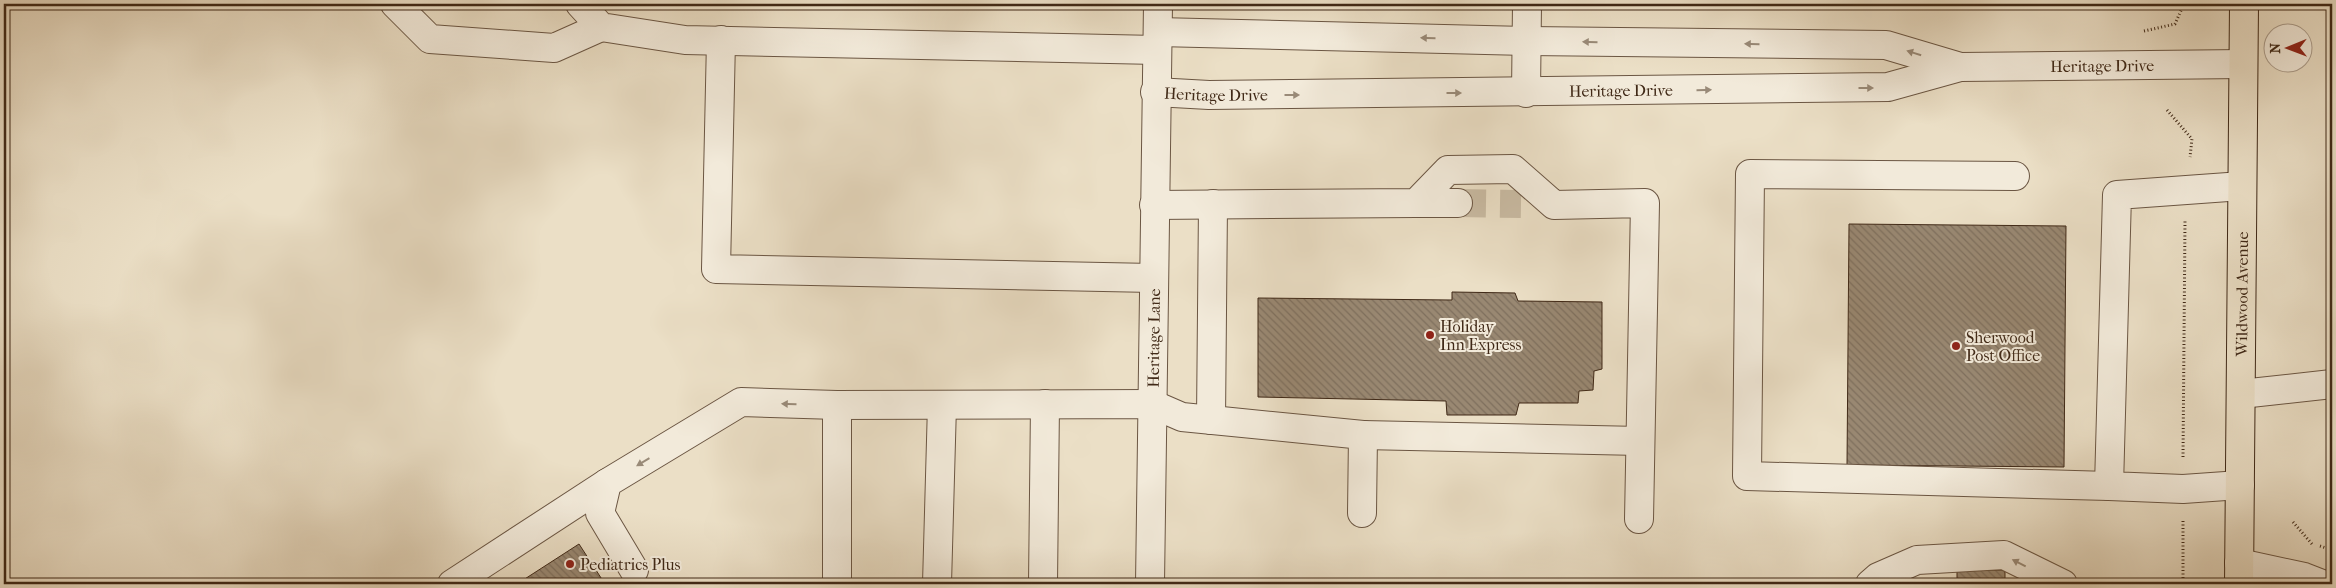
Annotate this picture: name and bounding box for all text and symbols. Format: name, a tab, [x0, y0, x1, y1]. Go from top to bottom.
north arrow	[2264, 22, 2314, 72]
one-way arrow	[1419, 34, 1435, 42]
one-way arrow	[1582, 37, 1598, 45]
one-way arrow	[1744, 40, 1760, 48]
text: N	[2267, 42, 2284, 54]
one-way arrow	[1906, 49, 1921, 57]
street label: Heritage Drive	[2050, 55, 2154, 76]
street label: Heritage Drive	[1569, 80, 1673, 100]
street label: Heritage Drive	[1163, 83, 1268, 105]
one-way arrow	[1859, 84, 1875, 92]
one-way arrow	[1696, 86, 1712, 94]
one-way arrow	[1446, 89, 1462, 97]
one-way arrow	[1284, 91, 1300, 99]
street label: Wildwood Avenue	[2231, 231, 2252, 358]
street label: Heritage Lane	[1143, 288, 1164, 388]
place label: Holiday Inn Express	[1440, 317, 1521, 354]
place label: Sherwood Post Office	[1966, 328, 2040, 365]
marker: Holiday Inn Express	[1424, 329, 1436, 341]
marker: Sherwood Post Office	[1950, 340, 1962, 352]
one-way arrow	[780, 399, 796, 407]
one-way arrow	[636, 457, 649, 466]
place label: Pediatrics Plus	[580, 555, 681, 574]
marker: Pediatrics Plus	[564, 558, 576, 570]
one-way arrow	[2012, 559, 2026, 567]

